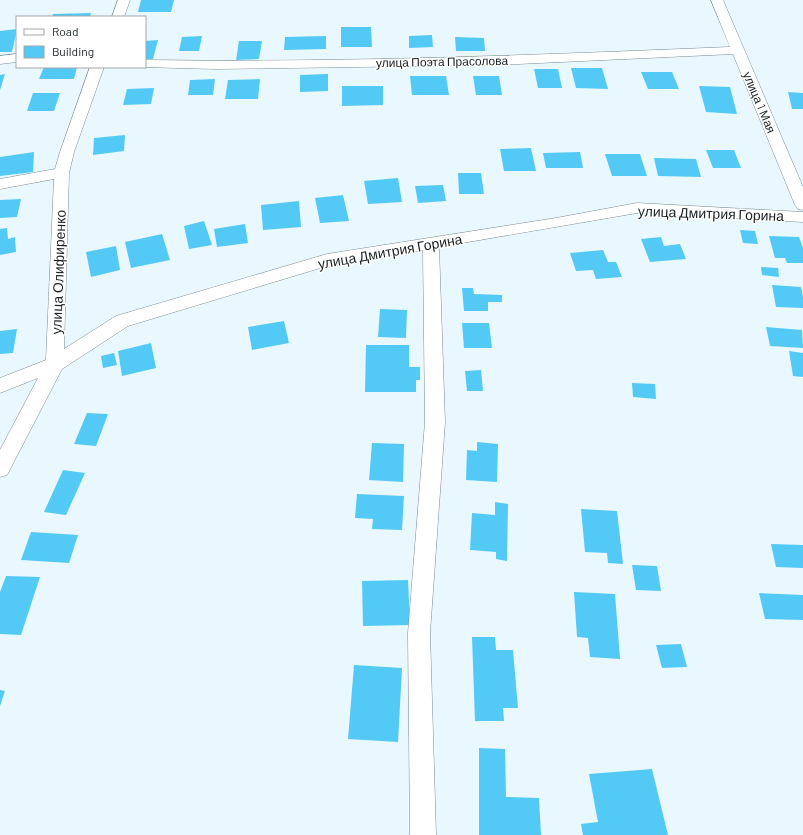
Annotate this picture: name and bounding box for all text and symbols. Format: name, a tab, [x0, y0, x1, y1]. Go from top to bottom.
legend	[16, 16, 146, 68]
text: Road	[52, 24, 79, 38]
text: Building	[52, 44, 94, 58]
street label: улица Поэта Прасолова	[376, 53, 509, 70]
street label: улица 1 Мая	[740, 69, 779, 135]
street label: улица Дмитрия Горина	[638, 202, 785, 224]
street label: улица Олифиренко	[47, 209, 69, 335]
street label: улица Дмитрия Горина	[317, 230, 464, 272]

